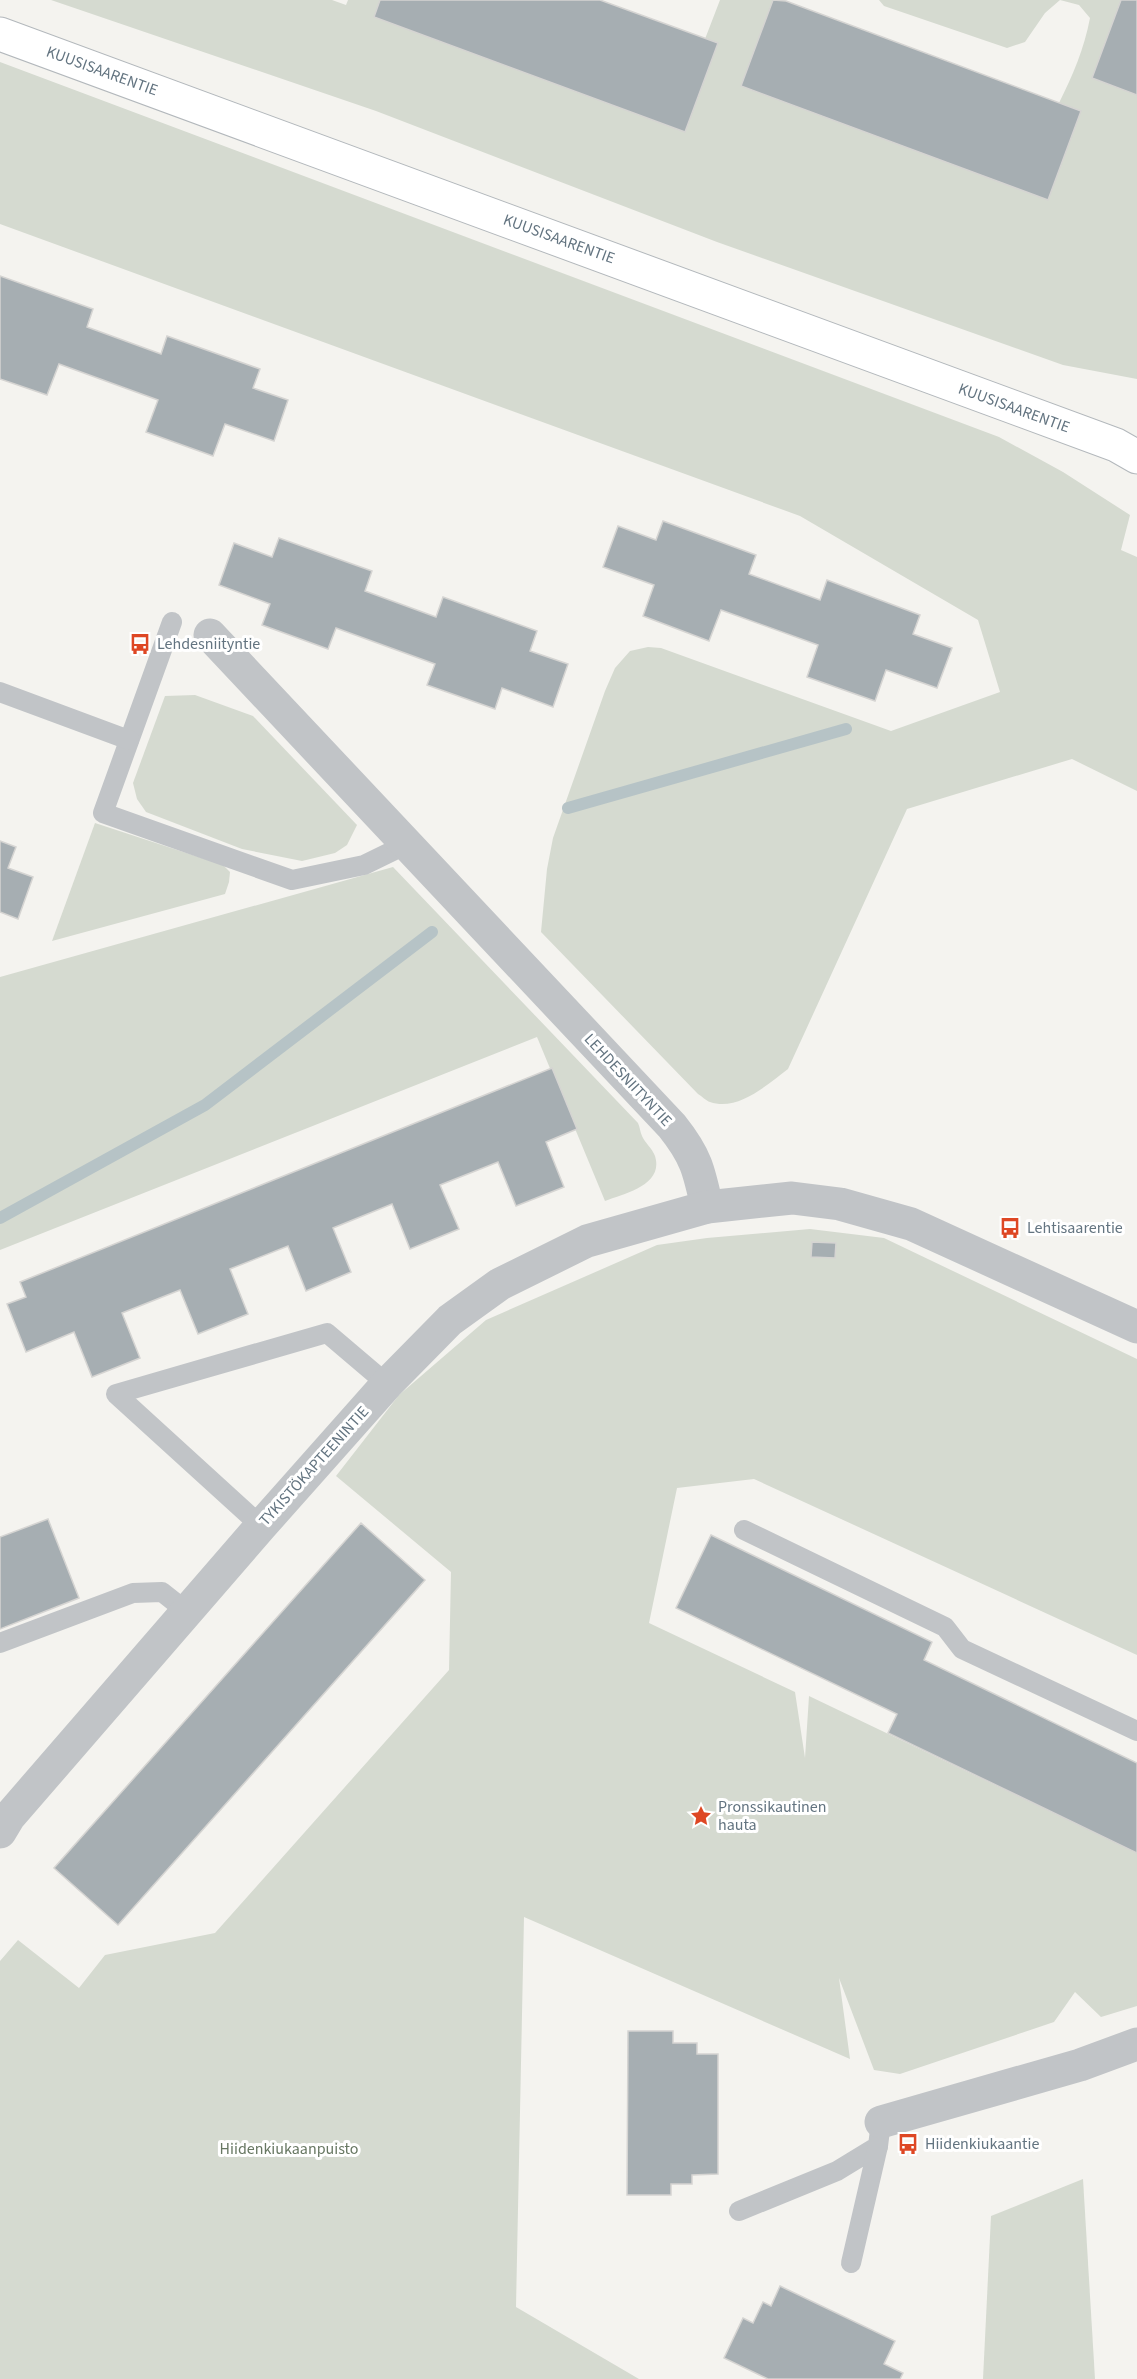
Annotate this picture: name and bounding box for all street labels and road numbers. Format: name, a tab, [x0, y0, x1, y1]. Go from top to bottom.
street label: KUUSISAARENTIE	[43, 41, 161, 101]
street label: KUUSISAARENTIE	[500, 209, 618, 269]
street label: KUUSISAARENTIE	[955, 378, 1073, 438]
street label: LEHDESNIITYNTIE	[579, 1029, 677, 1131]
street label: TYKISTÖKAPTEENINTIE	[254, 1401, 374, 1531]

